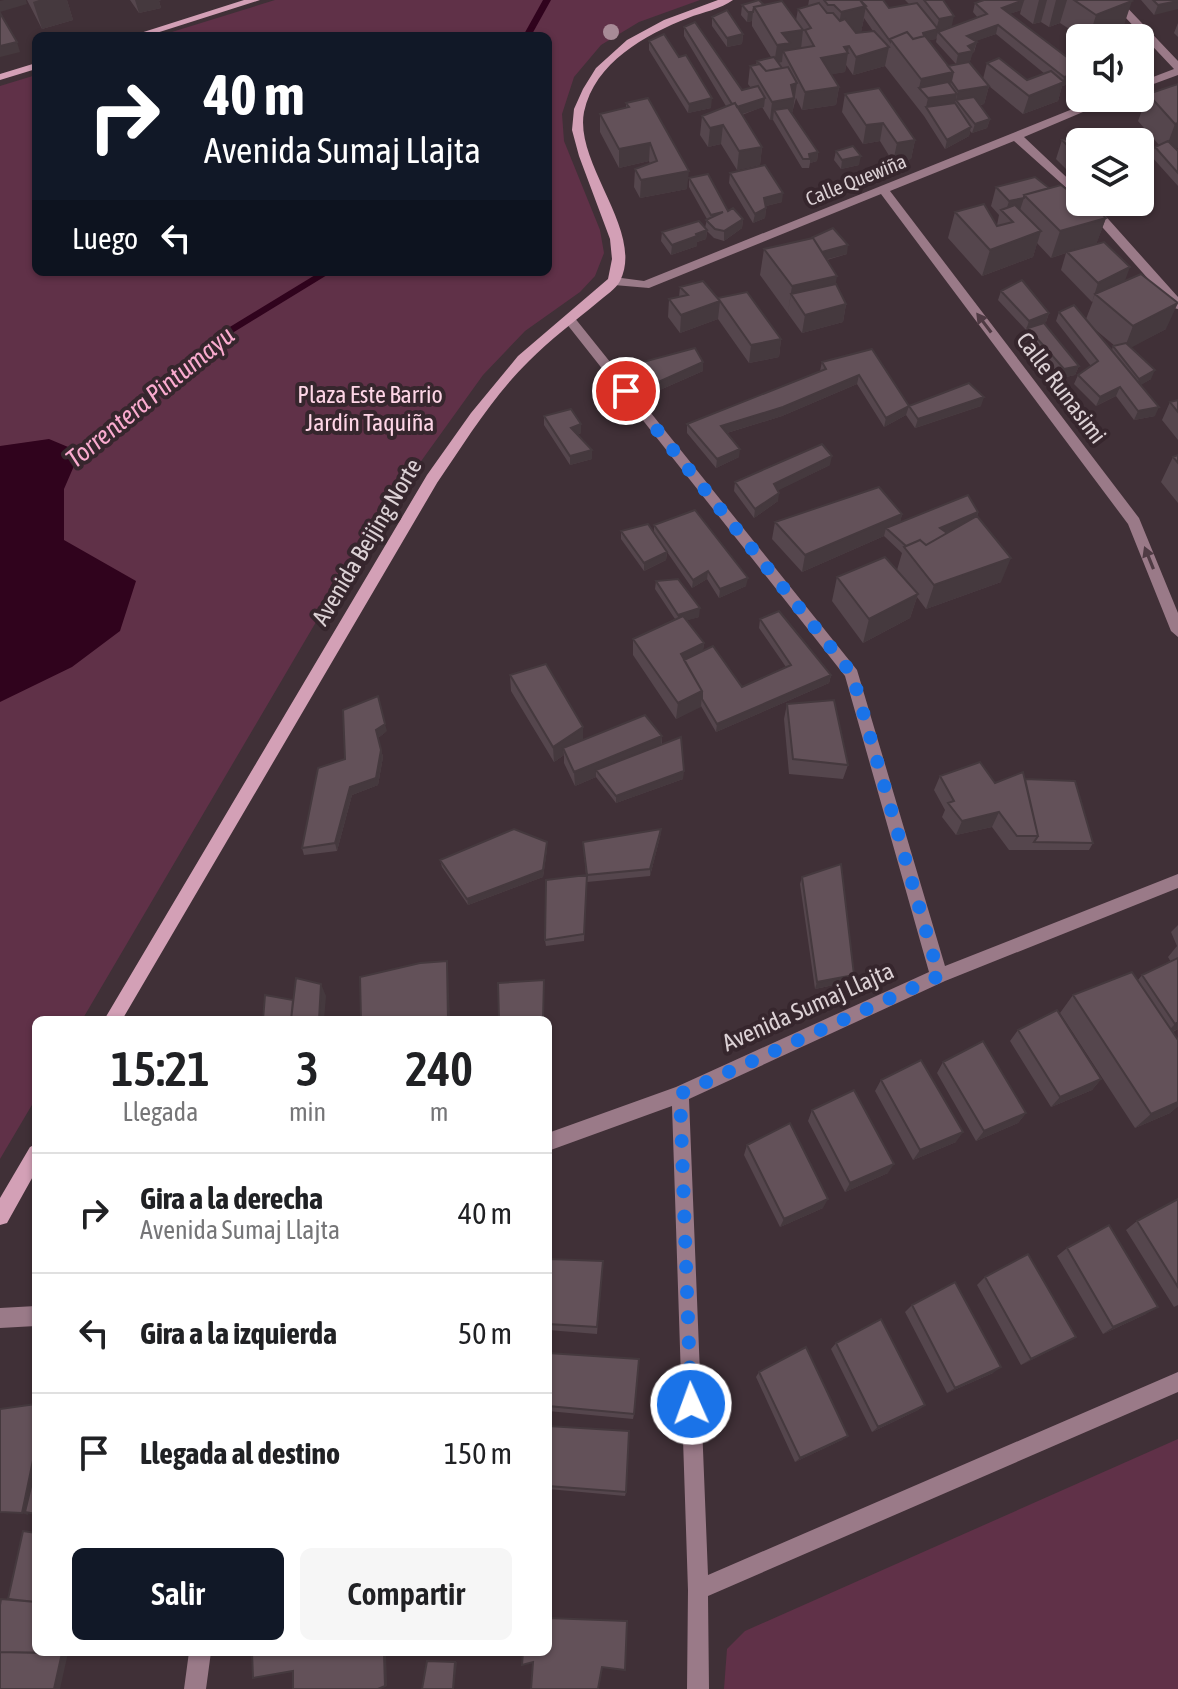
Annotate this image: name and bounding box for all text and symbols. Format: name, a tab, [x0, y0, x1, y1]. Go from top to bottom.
map controls	[1066, 24, 1154, 216]
button: sound	[1066, 24, 1154, 112]
text: 40 m	[204, 63, 305, 127]
icon: right	[72, 64, 176, 168]
button: layers	[1066, 128, 1154, 216]
text: Avenida Sumaj Llajta	[204, 129, 481, 171]
street label: Calle Quewiña	[802, 149, 909, 210]
icon: left	[154, 216, 198, 260]
text: Luego	[72, 221, 138, 255]
one-way arrow	[977, 313, 993, 334]
water label: Torrentera Pintumayu	[60, 320, 240, 474]
street label: Calle Runasimi	[1011, 327, 1112, 448]
pin	[592, 357, 660, 425]
icon: arrive	[604, 369, 648, 413]
park label: Plaza Este Barrio Jardín Taquiña	[297, 381, 443, 436]
street label: Avenida Beijing Norte	[306, 454, 427, 630]
one-way arrow	[1142, 546, 1155, 570]
street label: Avenida Sumaj Llajta	[718, 957, 898, 1056]
text: 15:21	[111, 1041, 210, 1096]
text: 3	[296, 1041, 319, 1096]
text: 240	[405, 1041, 473, 1096]
text: Llegada	[123, 1097, 198, 1127]
text: min	[289, 1097, 326, 1127]
text: m	[430, 1097, 448, 1127]
text: Gira a la derecha	[140, 1181, 323, 1215]
icon: right	[72, 1191, 116, 1235]
text: 40 m	[458, 1196, 512, 1230]
text: Avenida Sumaj Llajta	[140, 1215, 340, 1245]
icon: left	[72, 1311, 116, 1355]
text: Gira a la izquierda	[140, 1316, 337, 1350]
text: 50 m	[458, 1316, 512, 1350]
position arrow	[649, 1362, 733, 1446]
icon: arrive	[72, 1431, 116, 1475]
text: Llegada al destino	[140, 1436, 340, 1470]
text: 150 m	[444, 1436, 512, 1470]
button: Salir	[72, 1548, 284, 1640]
button: Compartir	[300, 1548, 512, 1640]

